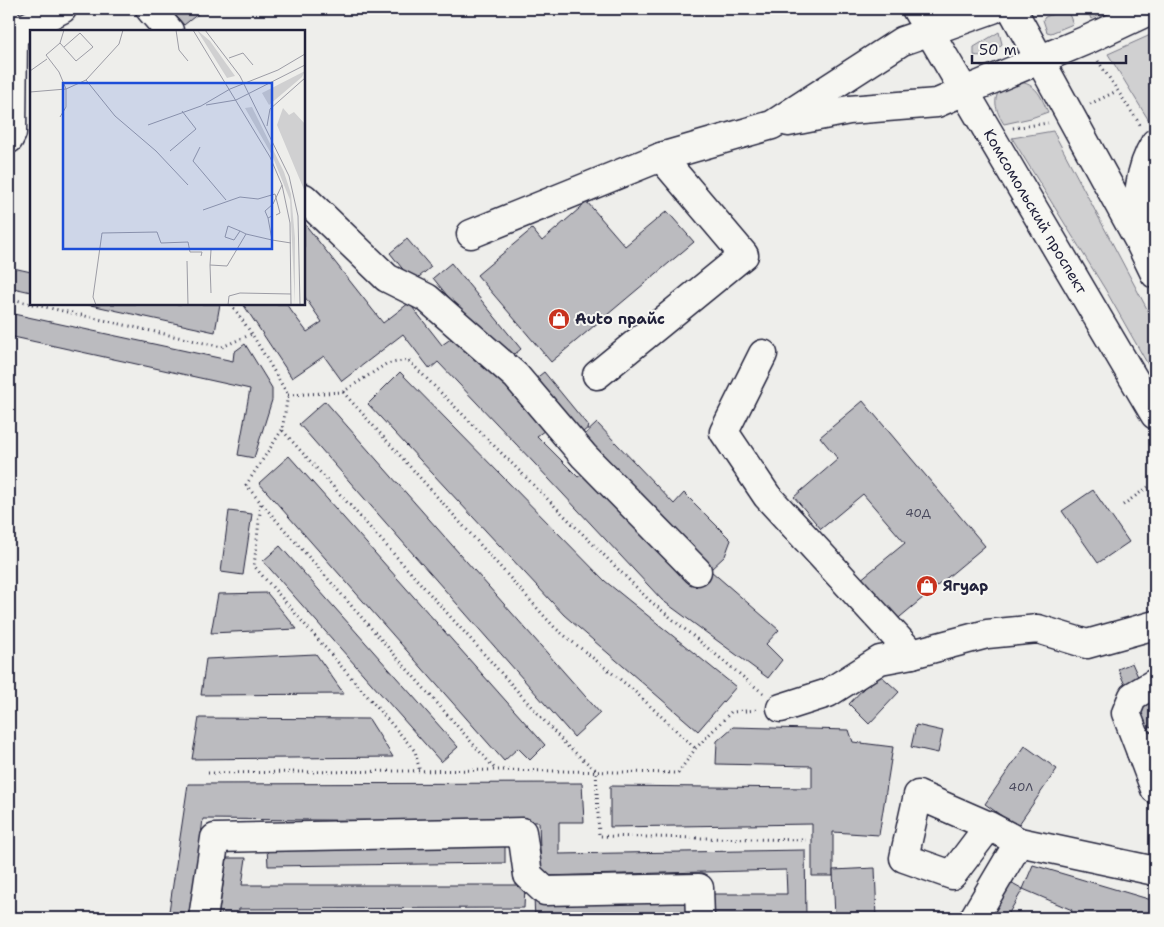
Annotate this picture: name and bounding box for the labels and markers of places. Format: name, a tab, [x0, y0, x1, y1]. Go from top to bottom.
shop icon: Auto прайс	[547, 307, 571, 331]
place label: Auto прайс	[575, 309, 665, 329]
shop icon: Ягуар	[915, 574, 939, 598]
place label: Ягуар	[943, 576, 988, 596]

